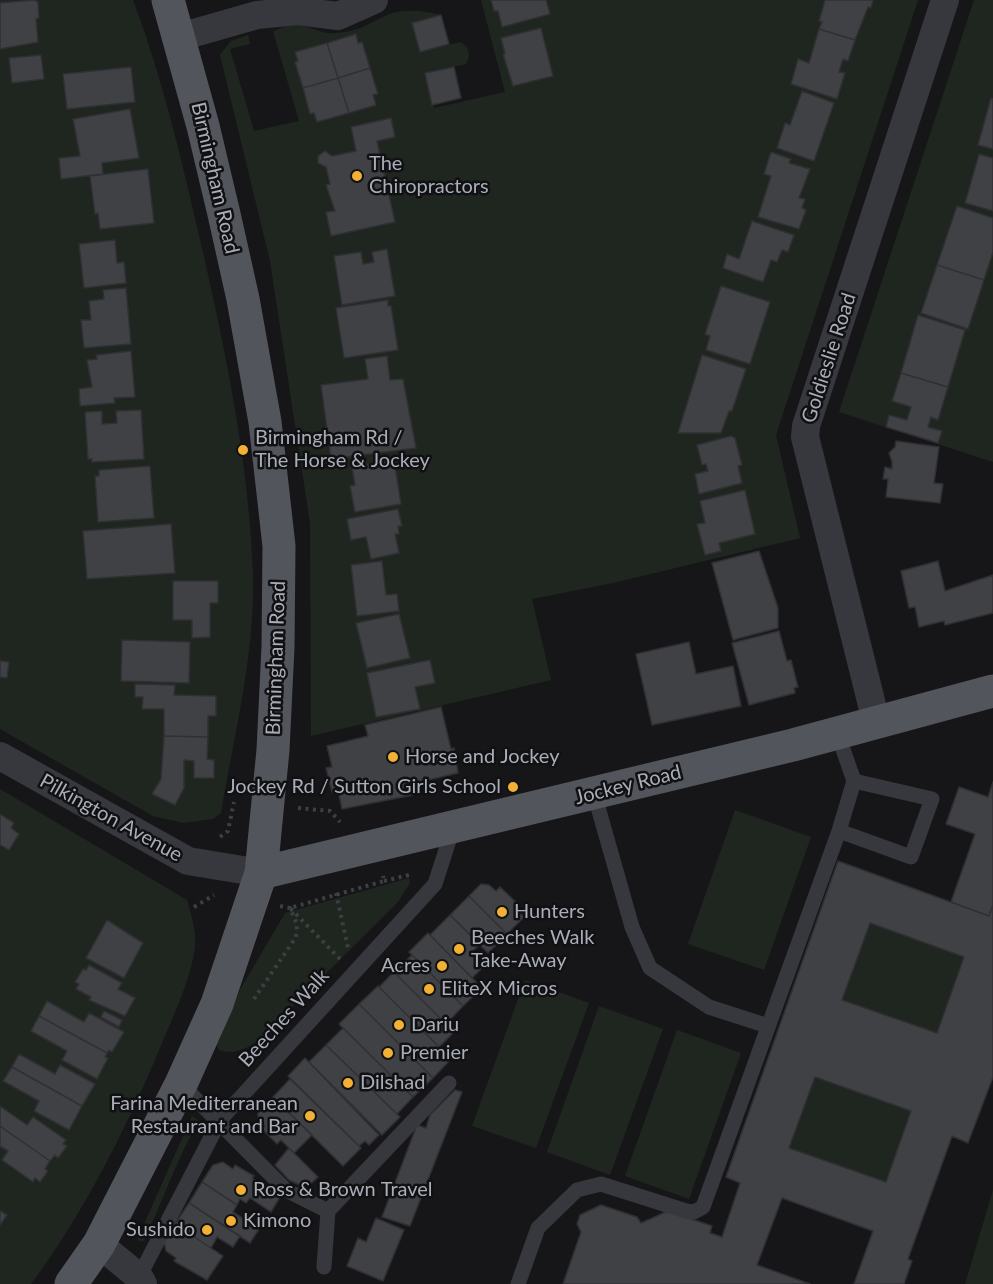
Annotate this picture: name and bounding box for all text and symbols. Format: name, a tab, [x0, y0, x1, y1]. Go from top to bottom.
street label: Birmingham Road	[186, 100, 244, 256]
place label: The Chiropractors	[369, 152, 489, 199]
marker: The Chiropractors	[350, 169, 364, 183]
street label: Goldieslie Road	[797, 290, 861, 426]
place label: Birmingham Rd / The Horse & Jockey	[255, 426, 430, 473]
marker: Birmingham Rd / The Horse & Jockey	[236, 443, 250, 457]
street label: Birmingham Road	[261, 580, 291, 736]
place label: Horse and Jockey	[405, 745, 559, 769]
marker: Horse and Jockey	[386, 750, 400, 764]
street label: Jockey Road	[572, 760, 684, 810]
street label: Pilkington Avenue	[36, 769, 186, 867]
place label: Jockey Rd / Sutton Girls School	[227, 775, 501, 799]
marker: Jockey Rd / Sutton Girls School	[506, 780, 520, 794]
place label: Hunters	[514, 900, 585, 924]
marker: Hunters	[495, 905, 509, 919]
place label: Beeches Walk Take-Away	[471, 926, 594, 973]
marker: Beeches Walk Take-Away	[452, 942, 466, 956]
place label: Acres	[381, 954, 430, 978]
marker: Acres	[435, 959, 449, 973]
street label: Beeches Walk	[234, 964, 334, 1072]
place label: EliteX Micros	[441, 977, 557, 1001]
marker: EliteX Micros	[422, 982, 436, 996]
place label: Dariu	[411, 1013, 459, 1037]
marker: Dariu	[392, 1018, 406, 1032]
place label: Premier	[400, 1041, 468, 1065]
marker: Premier	[381, 1046, 395, 1060]
place label: Dilshad	[360, 1071, 425, 1095]
marker: Dilshad	[341, 1076, 355, 1090]
place label: Farina Mediterranean Restaurant and Bar	[110, 1092, 298, 1139]
marker: Farina Mediterranean Restaurant and Bar	[303, 1109, 317, 1123]
place label: Ross & Brown Travel	[253, 1178, 433, 1202]
marker: Ross & Brown Travel	[234, 1183, 248, 1197]
place label: Kimono	[243, 1209, 311, 1233]
marker: Kimono	[224, 1214, 238, 1228]
place label: Sushido	[126, 1218, 195, 1242]
marker: Sushido	[200, 1223, 214, 1237]

